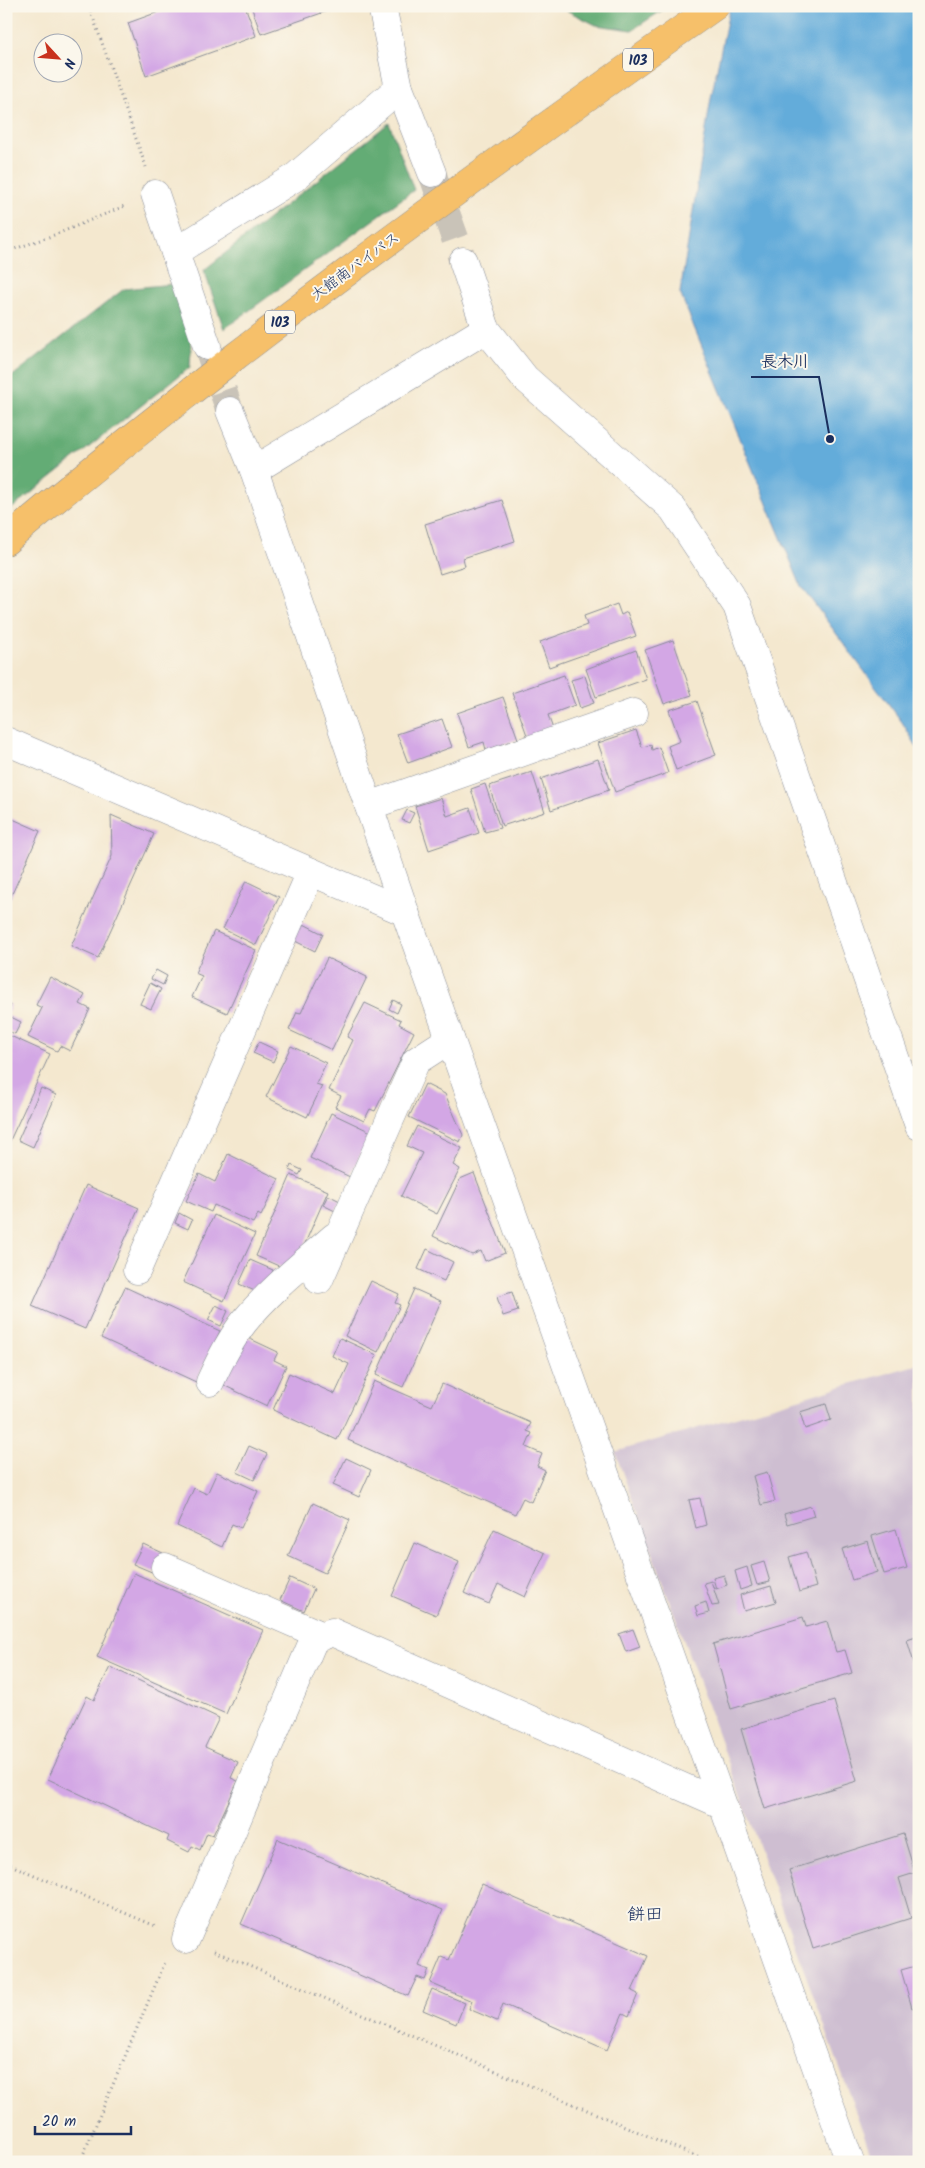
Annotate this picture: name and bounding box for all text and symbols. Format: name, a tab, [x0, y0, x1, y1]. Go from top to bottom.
north arrow	[32, 32, 82, 82]
road number: 103	[623, 48, 653, 72]
text: N	[57, 54, 81, 72]
street label: 大館南バイパス	[306, 226, 405, 307]
road number: 103	[265, 311, 295, 334]
callout: 長木川	[751, 346, 819, 377]
text: 長木川	[761, 350, 809, 375]
district label: 餅田	[627, 1901, 663, 1930]
scale bar	[35, 2103, 131, 2135]
text: 20 m	[42, 2110, 76, 2134]

